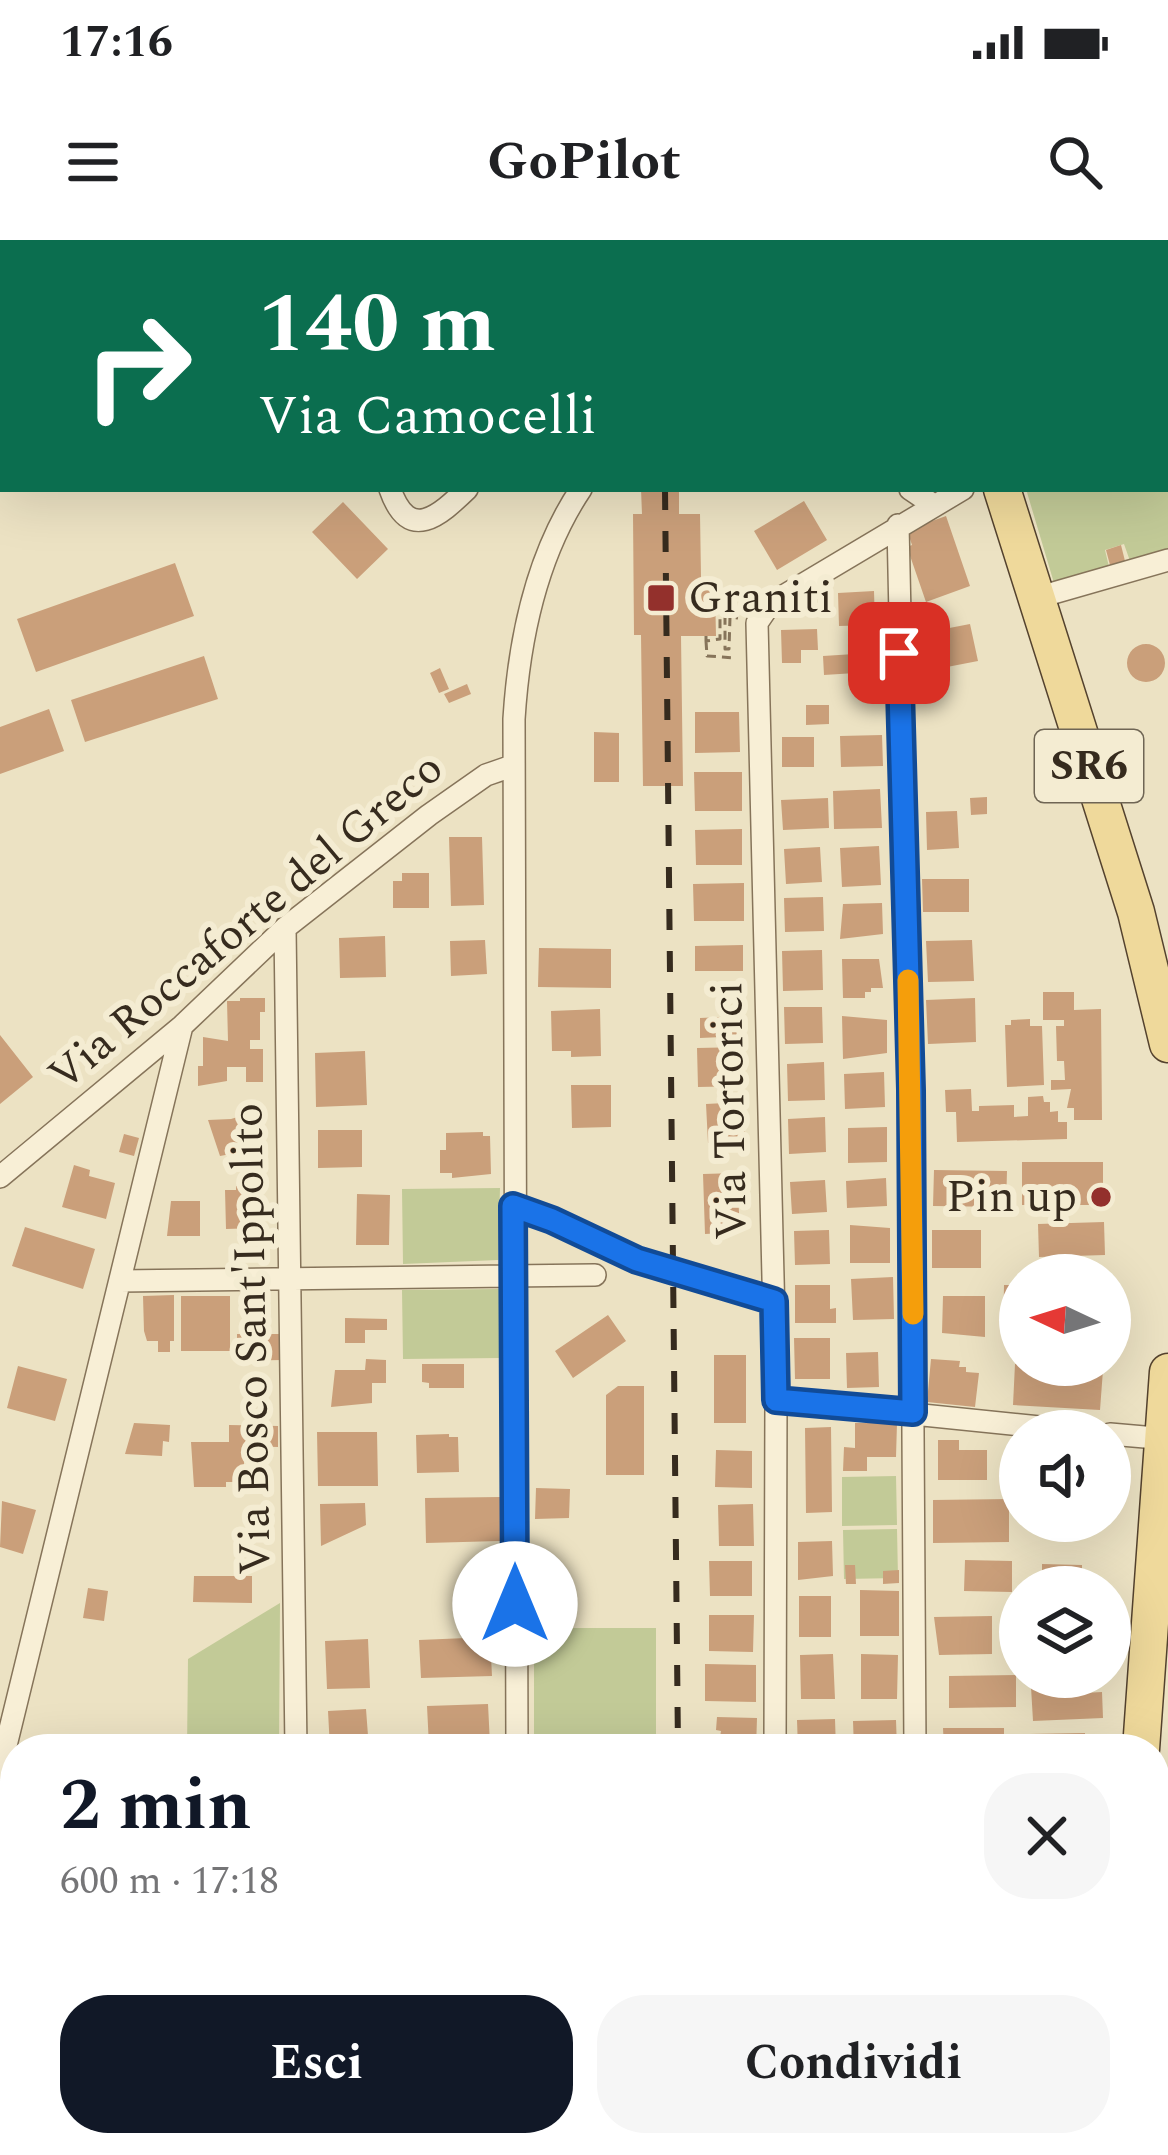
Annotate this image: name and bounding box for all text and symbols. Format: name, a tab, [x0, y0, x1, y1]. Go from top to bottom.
text: 17:16	[60, 8, 173, 77]
text: GoPilot	[487, 121, 681, 203]
icon: menu	[60, 129, 126, 195]
icon: search	[1042, 129, 1108, 195]
text: 140 m	[258, 261, 496, 389]
icon: right	[60, 288, 216, 444]
text: Via Camocelli	[258, 376, 597, 458]
place label: Graniti	[688, 564, 833, 633]
marker: Graniti	[645, 582, 677, 614]
pin	[848, 602, 950, 704]
icon: arrive	[866, 620, 932, 686]
road number: SR6	[1035, 730, 1143, 802]
street label: Via Roccaforte del Greco	[33, 736, 459, 1108]
street label: Via Tortorici	[693, 981, 767, 1241]
street label: Via Bosco Sant'Ippolito	[213, 1102, 291, 1576]
place label: Pin up	[946, 1163, 1077, 1232]
marker: Pin up	[1088, 1184, 1114, 1210]
north arrow	[999, 1254, 1131, 1386]
map controls	[999, 1254, 1131, 1698]
button: sound	[999, 1410, 1131, 1542]
position arrow	[452, 1541, 578, 1667]
button: layers	[999, 1566, 1131, 1698]
text: 2 min	[60, 1752, 252, 1861]
button: close	[984, 1773, 1110, 1899]
text: 600 m · 17:18	[60, 1852, 279, 1911]
button: Esci	[60, 1995, 573, 2133]
button: Condividi	[597, 1995, 1110, 2133]

